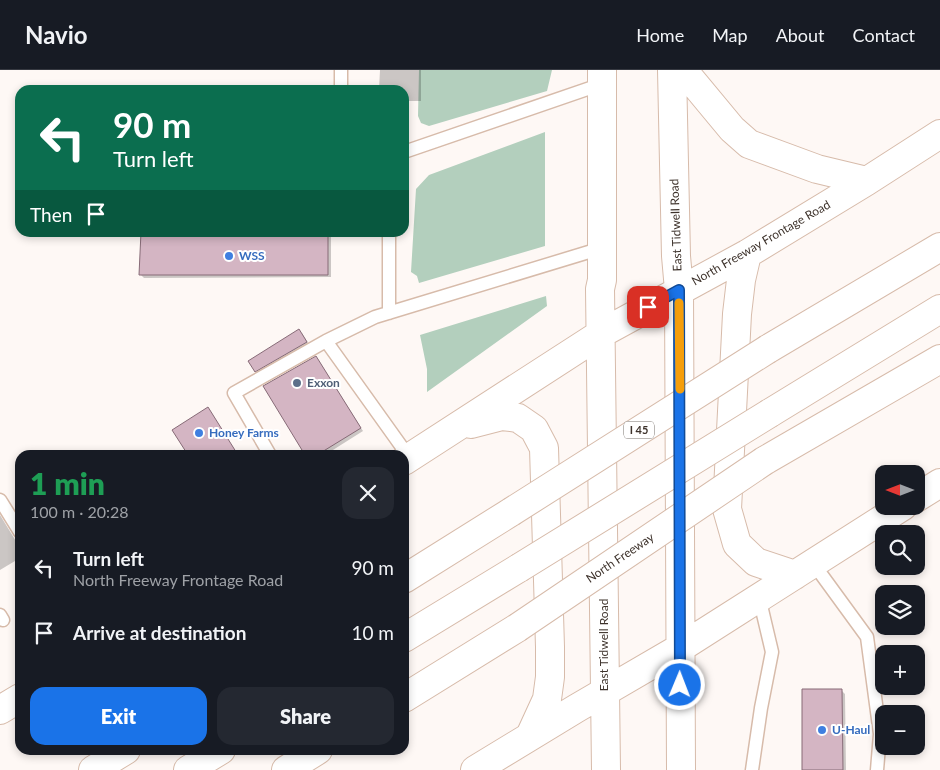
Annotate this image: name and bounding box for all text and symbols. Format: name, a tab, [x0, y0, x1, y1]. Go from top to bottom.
text: Navio	[25, 20, 88, 49]
text: Home	[636, 24, 684, 46]
text: Map	[712, 24, 748, 46]
text: About	[776, 24, 825, 46]
text: Contact	[853, 24, 915, 46]
text: 90 m	[113, 103, 191, 145]
icon: left	[30, 105, 95, 170]
text: Turn left	[113, 145, 194, 172]
street label: East Tidwell Road	[666, 178, 685, 272]
street label: North Freeway Frontage Road	[689, 197, 833, 288]
icon: arrive	[82, 200, 110, 228]
text: Then	[30, 203, 72, 226]
place label: WSS	[239, 248, 265, 263]
marker: WSS	[223, 250, 235, 262]
pin	[627, 286, 669, 328]
icon: arrive	[634, 293, 662, 321]
place label: Exxon	[307, 375, 340, 390]
marker: Exxon	[291, 377, 303, 389]
road number: I 45	[624, 422, 654, 438]
place label: Honey Farms	[209, 425, 279, 440]
marker: Honey Farms	[193, 427, 205, 439]
text: 1 min	[30, 465, 105, 501]
north arrow	[875, 465, 925, 515]
map controls	[875, 465, 925, 755]
button: close	[342, 467, 394, 519]
text: 100 m · 20:28	[30, 502, 129, 521]
button: search	[875, 525, 925, 575]
street label: North Freeway	[583, 529, 657, 586]
text: Turn left	[73, 547, 144, 570]
icon: left	[30, 554, 58, 582]
text: 90 m	[351, 556, 394, 579]
text: North Freeway Frontage Road	[73, 570, 283, 589]
button: layers	[875, 585, 925, 635]
street label: East Tidwell Road	[596, 599, 611, 691]
icon: arrive	[30, 619, 58, 647]
text: Arrive at destination	[73, 621, 246, 644]
text: 10 m	[351, 621, 394, 644]
button: +	[875, 645, 925, 695]
position arrow	[653, 658, 705, 710]
button: Exit	[30, 687, 207, 745]
button: Share	[217, 687, 394, 745]
button: −	[875, 705, 925, 755]
place label: U-Haul	[832, 722, 870, 737]
marker: U-Haul	[816, 724, 828, 736]

